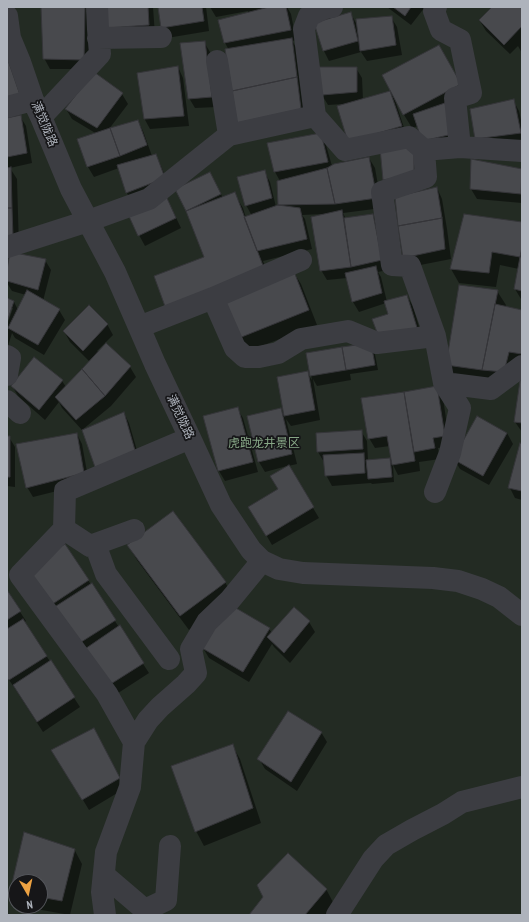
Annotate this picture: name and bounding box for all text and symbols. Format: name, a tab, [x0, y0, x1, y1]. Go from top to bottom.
street label: 满觉陇路	[28, 99, 60, 149]
street label: 满觉陇路	[163, 392, 197, 442]
park label: 虎跑龙井景区	[228, 437, 300, 451]
north arrow	[8, 874, 48, 914]
text: N	[26, 897, 34, 912]

